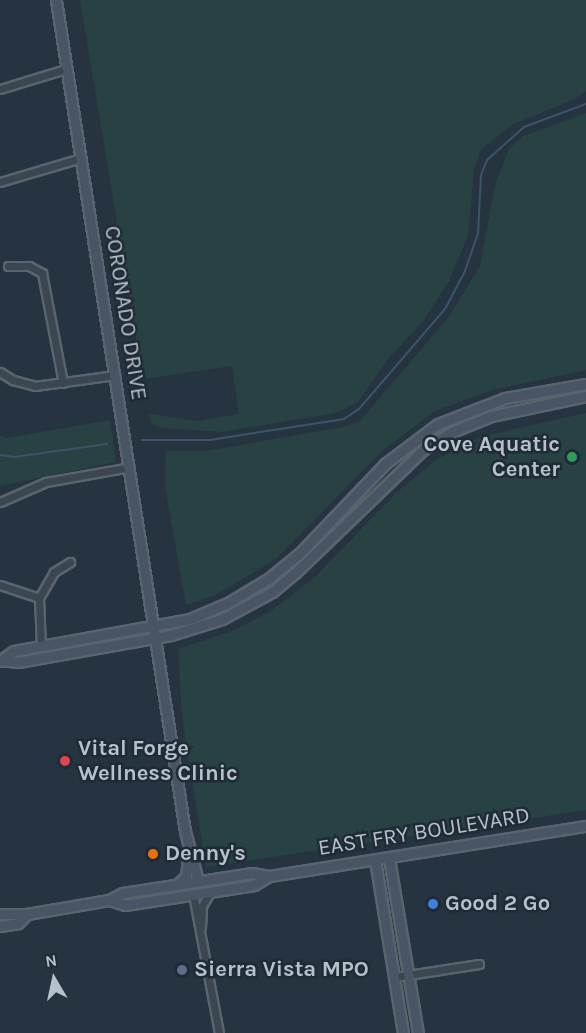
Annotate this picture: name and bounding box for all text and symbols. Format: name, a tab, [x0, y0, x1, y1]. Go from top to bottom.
street label: CORONADO DRIVE	[98, 224, 152, 402]
place label: Cove Aquatic Center	[424, 431, 560, 482]
marker: Cove Aquatic Center	[565, 450, 579, 464]
place label: Vital Forge Wellness Clinic	[78, 735, 238, 786]
marker: Vital Forge Wellness Clinic	[56, 752, 74, 770]
street label: EAST FRY BOULEVARD	[316, 802, 532, 862]
place label: Denny's	[165, 841, 246, 867]
marker: Denny's	[146, 847, 160, 861]
place label: Good 2 Go	[445, 891, 550, 917]
marker: Good 2 Go	[426, 897, 440, 911]
north arrow	[24, 949, 84, 1009]
text: N	[44, 950, 58, 971]
place label: Sierra Vista MPO	[194, 957, 369, 983]
marker: Sierra Vista MPO	[175, 963, 189, 977]

